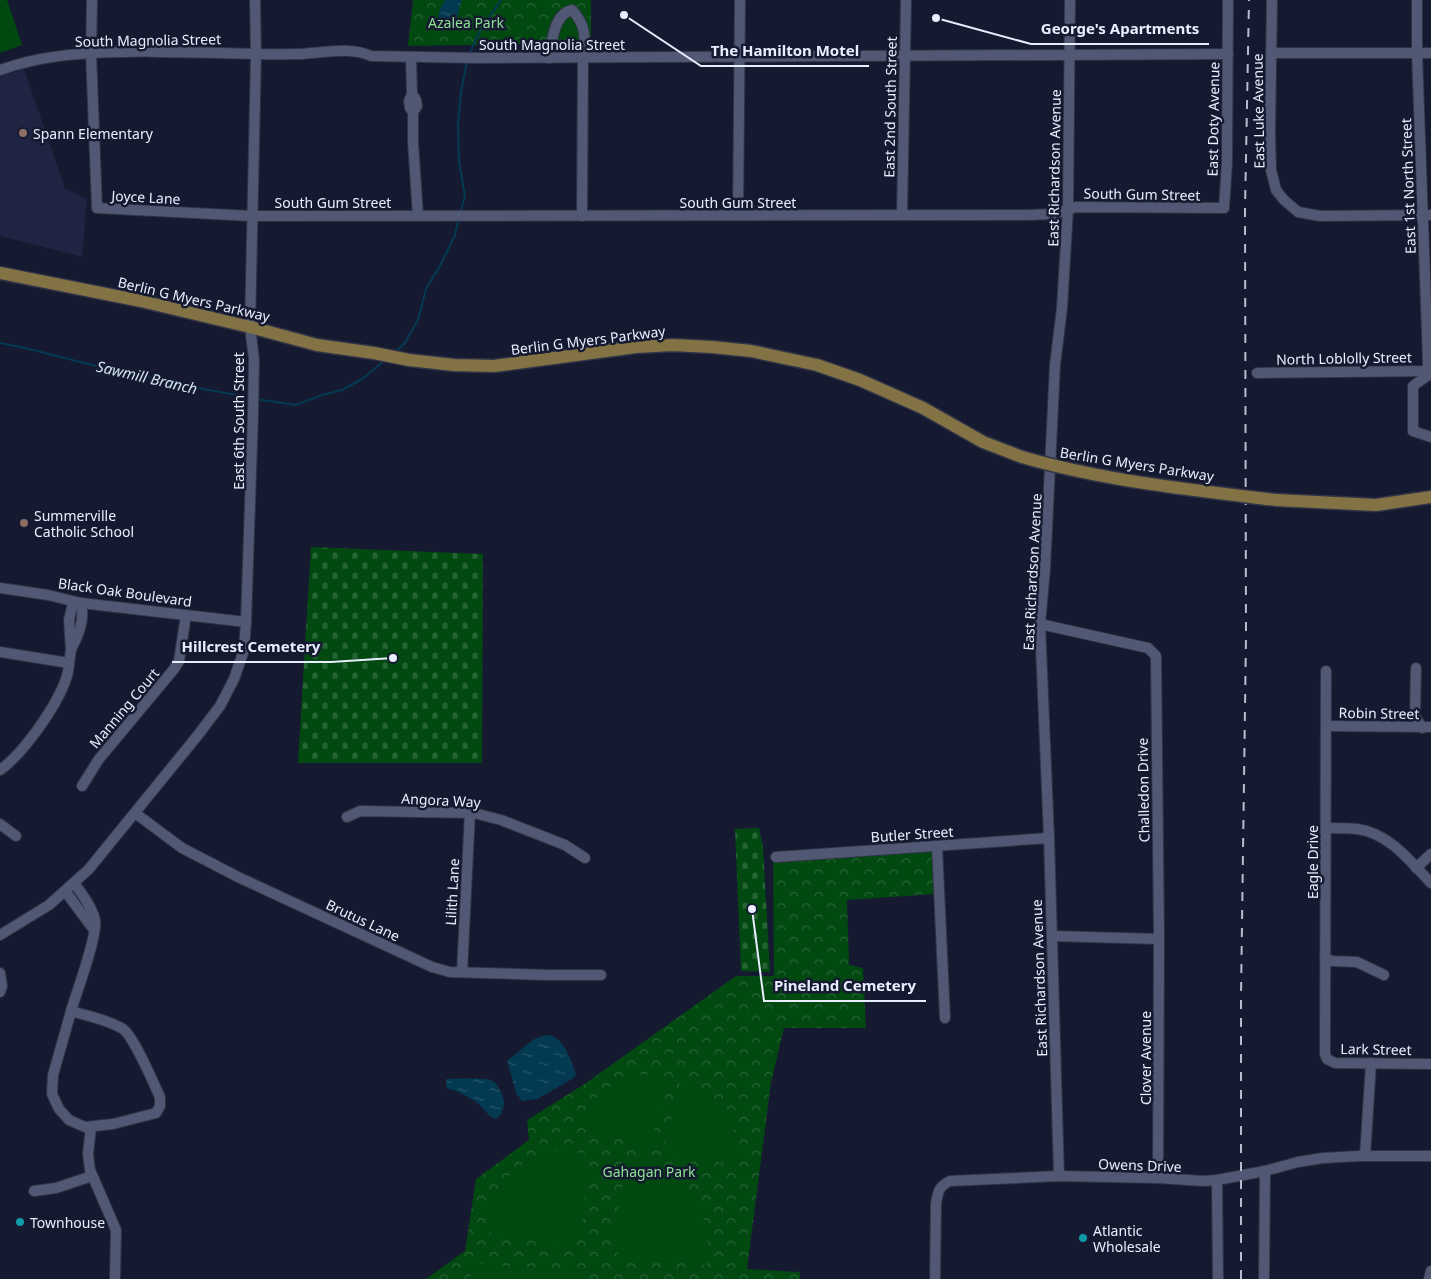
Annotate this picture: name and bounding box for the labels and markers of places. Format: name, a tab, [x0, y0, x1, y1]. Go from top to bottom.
callout: George's Apartments	[1031, 14, 1209, 44]
callout: The Hamilton Motel	[701, 36, 869, 66]
place label: Spann Elementary	[33, 124, 154, 143]
marker: Spann Elementary	[17, 127, 29, 139]
place label: Summerville Catholic School	[34, 506, 134, 541]
marker: Summerville Catholic School	[18, 517, 30, 529]
callout: Hillcrest Cemetery	[172, 632, 331, 662]
callout: Pineland Cemetery	[764, 971, 926, 1001]
place label: Townhouse	[30, 1213, 105, 1232]
marker: Townhouse	[14, 1216, 26, 1228]
place label: Atlantic Wholesale	[1093, 1221, 1161, 1256]
marker: Atlantic Wholesale	[1077, 1232, 1089, 1244]

